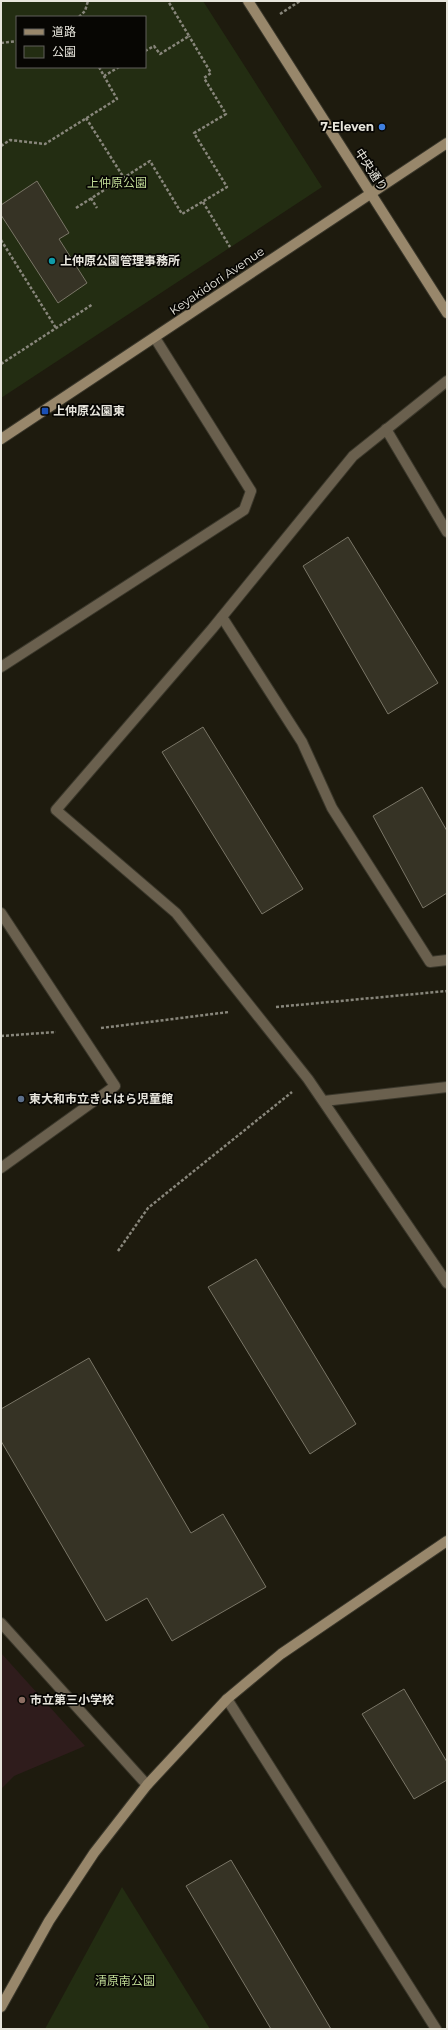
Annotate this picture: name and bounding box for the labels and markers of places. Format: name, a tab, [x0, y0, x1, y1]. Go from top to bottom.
place label: 7-Eleven	[321, 119, 374, 134]
marker: 7-Eleven	[377, 122, 387, 132]
place label: 上仲原公園管理事務所	[60, 253, 180, 268]
marker: 上仲原公園管理事務所	[47, 256, 57, 266]
place label: 上仲原公園東	[53, 403, 125, 418]
marker: 上仲原公園東	[40, 406, 50, 416]
place label: 東大和市立きよはら児童館	[29, 1091, 173, 1106]
marker: 東大和市立きよはら児童館	[16, 1094, 26, 1104]
place label: 市立第三小学校	[30, 1692, 114, 1707]
marker: 市立第三小学校	[17, 1695, 27, 1705]

